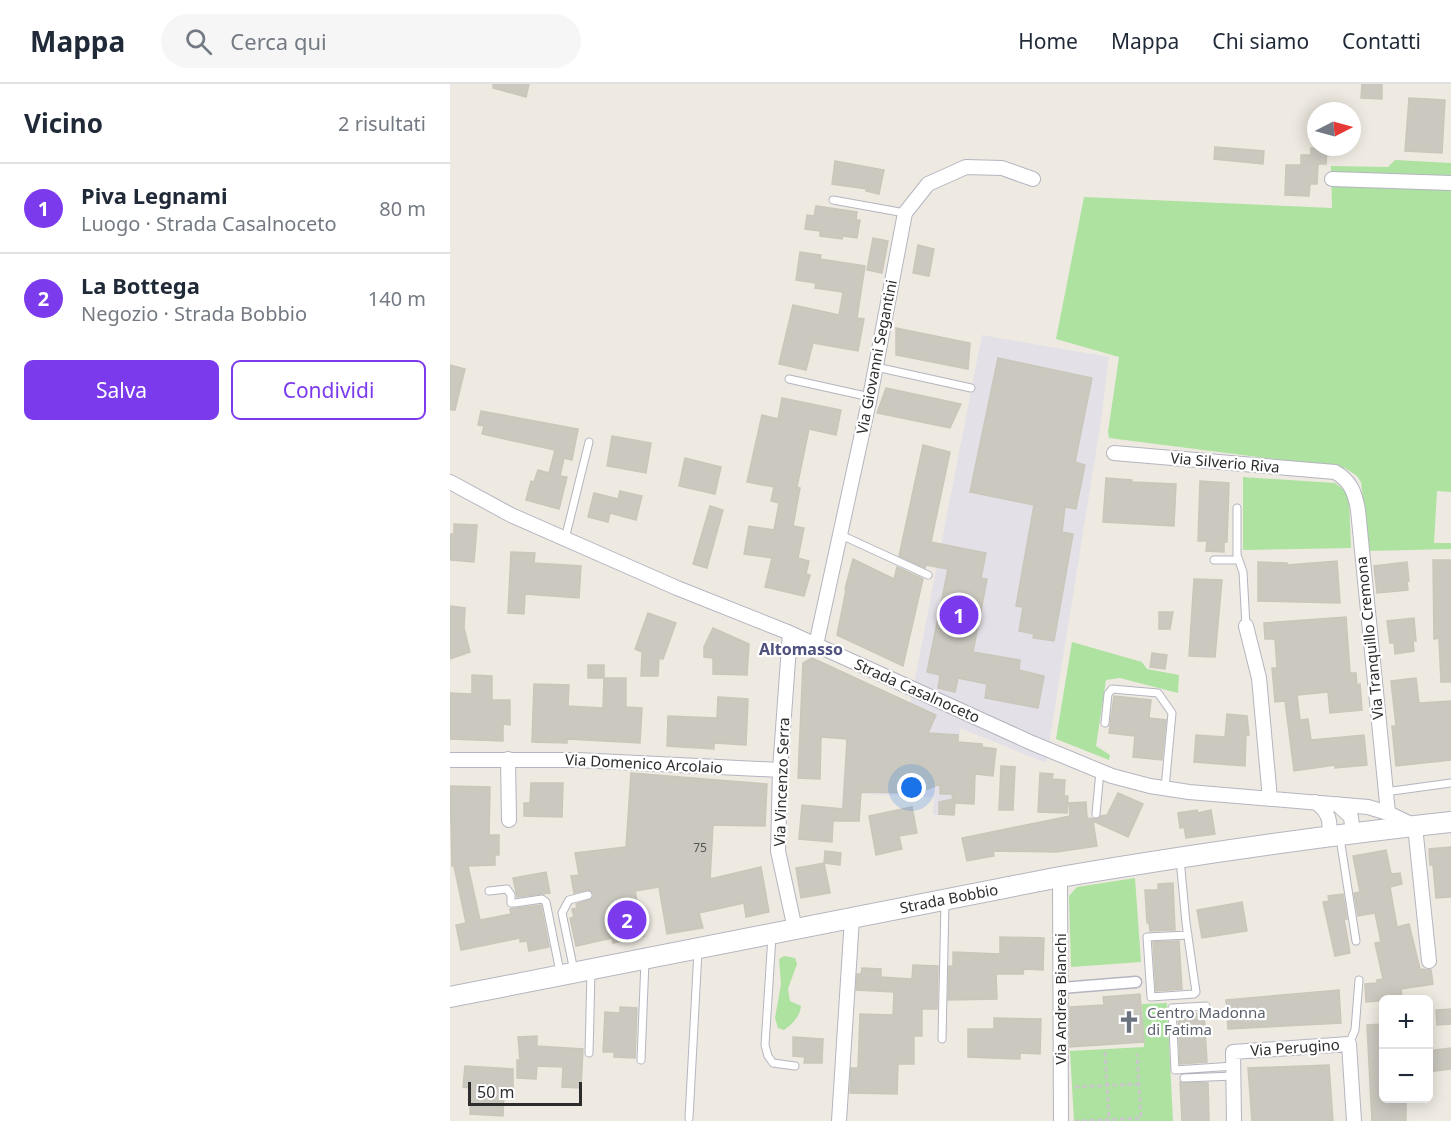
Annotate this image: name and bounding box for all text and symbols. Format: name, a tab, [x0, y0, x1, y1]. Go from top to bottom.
search box	[161, 14, 581, 68]
text: Mappa	[30, 22, 125, 60]
icon: search	[182, 25, 215, 58]
text: Cerca qui	[230, 26, 327, 56]
text: Home	[1018, 27, 1078, 55]
text: Mappa	[1111, 27, 1179, 55]
text: Chi siamo	[1212, 27, 1309, 55]
text: Contatti	[1342, 27, 1421, 55]
north arrow	[1307, 102, 1361, 156]
text: Vicino	[24, 105, 103, 141]
text: 2 risultati	[338, 110, 426, 137]
text: Piva Legnami	[81, 180, 228, 210]
text: 1	[38, 195, 49, 222]
text: 80 m	[379, 195, 426, 222]
text: Luogo · Strada Casalnoceto	[81, 210, 337, 237]
text: La Bottega	[81, 270, 200, 300]
street label: Via Giovanni Segantini	[851, 278, 901, 436]
text: 2	[38, 285, 49, 312]
text: 140 m	[368, 285, 426, 312]
text: Negozio · Strada Bobbio	[81, 300, 307, 327]
button: Salva	[24, 360, 219, 420]
button: Condividi	[231, 360, 426, 420]
street label: Via Silverio Riva	[1170, 447, 1281, 477]
street label: Via Tranquillo Cremona	[1350, 555, 1388, 721]
pin: 1	[940, 592, 978, 638]
district label: Altomasso	[759, 638, 843, 660]
street label: Strada Casalnoceto	[852, 653, 983, 727]
street label: Via Vincenzo Serra	[769, 717, 793, 847]
street label: Via Domenico Arcolaio	[565, 749, 723, 777]
your location	[897, 773, 926, 802]
house number: 75	[693, 839, 707, 856]
street label: Strada Bobbio	[898, 879, 1000, 917]
pin: 2	[608, 898, 646, 942]
street label: Via Andrea Bianchi	[1050, 933, 1070, 1065]
map controls	[1379, 995, 1433, 1103]
button: +	[1379, 995, 1433, 1049]
place label: Centro Madonna di Fatima	[1147, 1002, 1266, 1039]
church icon: Centro Madonna di Fatima	[1116, 1009, 1142, 1035]
street label: Via Perugino	[1250, 1034, 1340, 1060]
button: −	[1379, 1049, 1433, 1103]
scale bar	[468, 1079, 582, 1106]
text: 50 m	[477, 1081, 514, 1103]

